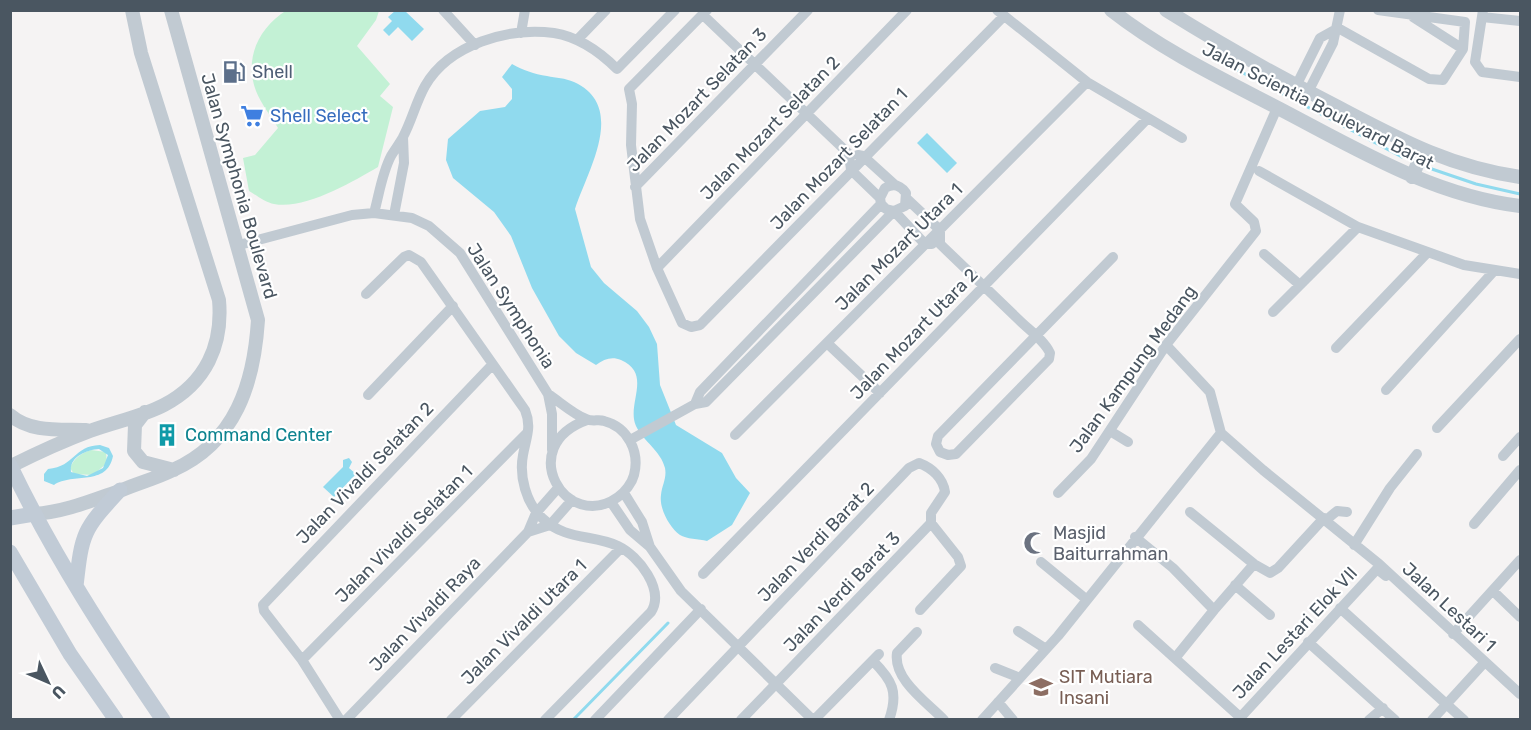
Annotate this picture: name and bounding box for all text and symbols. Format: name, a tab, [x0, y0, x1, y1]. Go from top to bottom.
street label: Jalan Mozart Selatan 3	[623, 24, 771, 176]
street label: Jalan Scientia Boulevard Barat	[1198, 38, 1438, 174]
street label: Jalan Mozart Selatan 2	[696, 52, 844, 204]
fuel station icon: Shell	[221, 59, 247, 85]
place label: Shell	[252, 61, 293, 83]
street label: Jalan Symphonia Boulevard	[196, 71, 282, 301]
street label: Jalan Mozart Selatan 1	[766, 84, 912, 234]
supermarket icon: Shell Select	[239, 103, 265, 129]
place label: Shell Select	[270, 105, 368, 127]
street label: Jalan Mozart Utara 1	[831, 179, 967, 315]
street label: Jalan Symphonia	[462, 239, 560, 373]
street label: Jalan Mozart Utara 2	[846, 264, 982, 404]
street label: Jalan Kampung Medang	[1065, 281, 1201, 457]
street label: Jalan Vivaldi Selatan 2	[292, 398, 438, 548]
building icon: Command Center	[154, 422, 180, 448]
place label: Command Center	[185, 424, 332, 446]
street label: Jalan Vivaldi Selatan 1	[331, 461, 477, 607]
street label: Jalan Verdi Barat 2	[753, 478, 879, 606]
place label: Masjid Baiturrahman	[1053, 522, 1168, 565]
street label: Jalan Verdi Barat 3	[779, 527, 905, 657]
mosque icon: Masjid Baiturrahman	[1022, 530, 1048, 556]
street label: Jalan Vivaldi Raya	[365, 552, 485, 676]
street label: Jalan Vivaldi Utara 1	[457, 555, 591, 689]
street label: Jalan Lestari 1	[1397, 558, 1501, 656]
street label: Jalan Lestari Elok VII	[1228, 562, 1362, 704]
north arrow	[18, 652, 78, 712]
place label: SIT Mutiara Insani	[1059, 666, 1153, 709]
school or university icon: SIT Mutiara Insani	[1028, 674, 1054, 700]
text: U	[48, 681, 69, 703]

